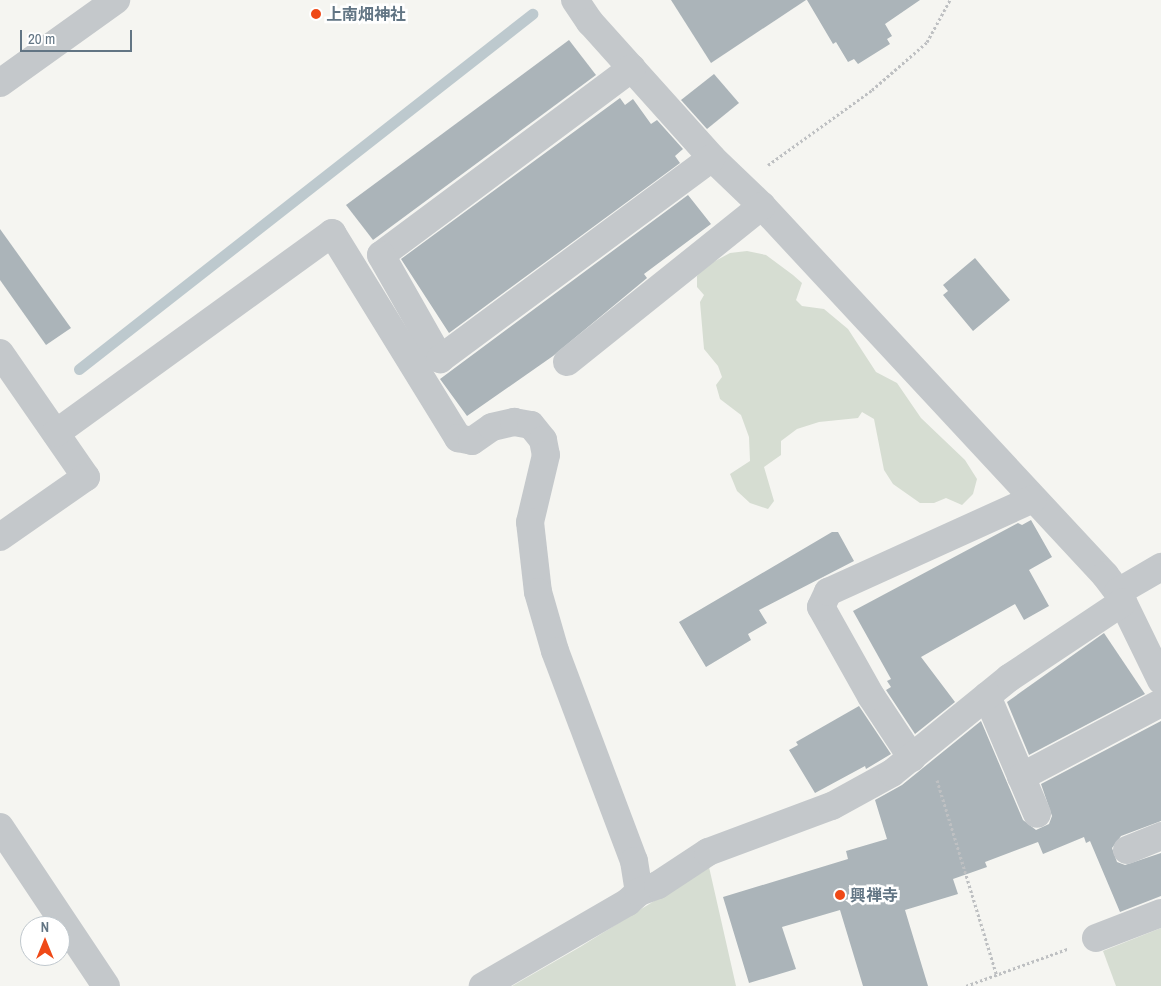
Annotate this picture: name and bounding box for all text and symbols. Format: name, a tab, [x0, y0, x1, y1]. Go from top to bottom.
place label: 上南畑神社	[326, 4, 406, 24]
marker: 上南畑神社	[310, 8, 322, 20]
scale bar	[22, 20, 135, 52]
text: 20 m	[28, 28, 55, 49]
place label: 興禅寺	[850, 885, 898, 905]
marker: 興禅寺	[834, 889, 846, 901]
north arrow	[20, 916, 70, 966]
text: N	[41, 918, 49, 936]

